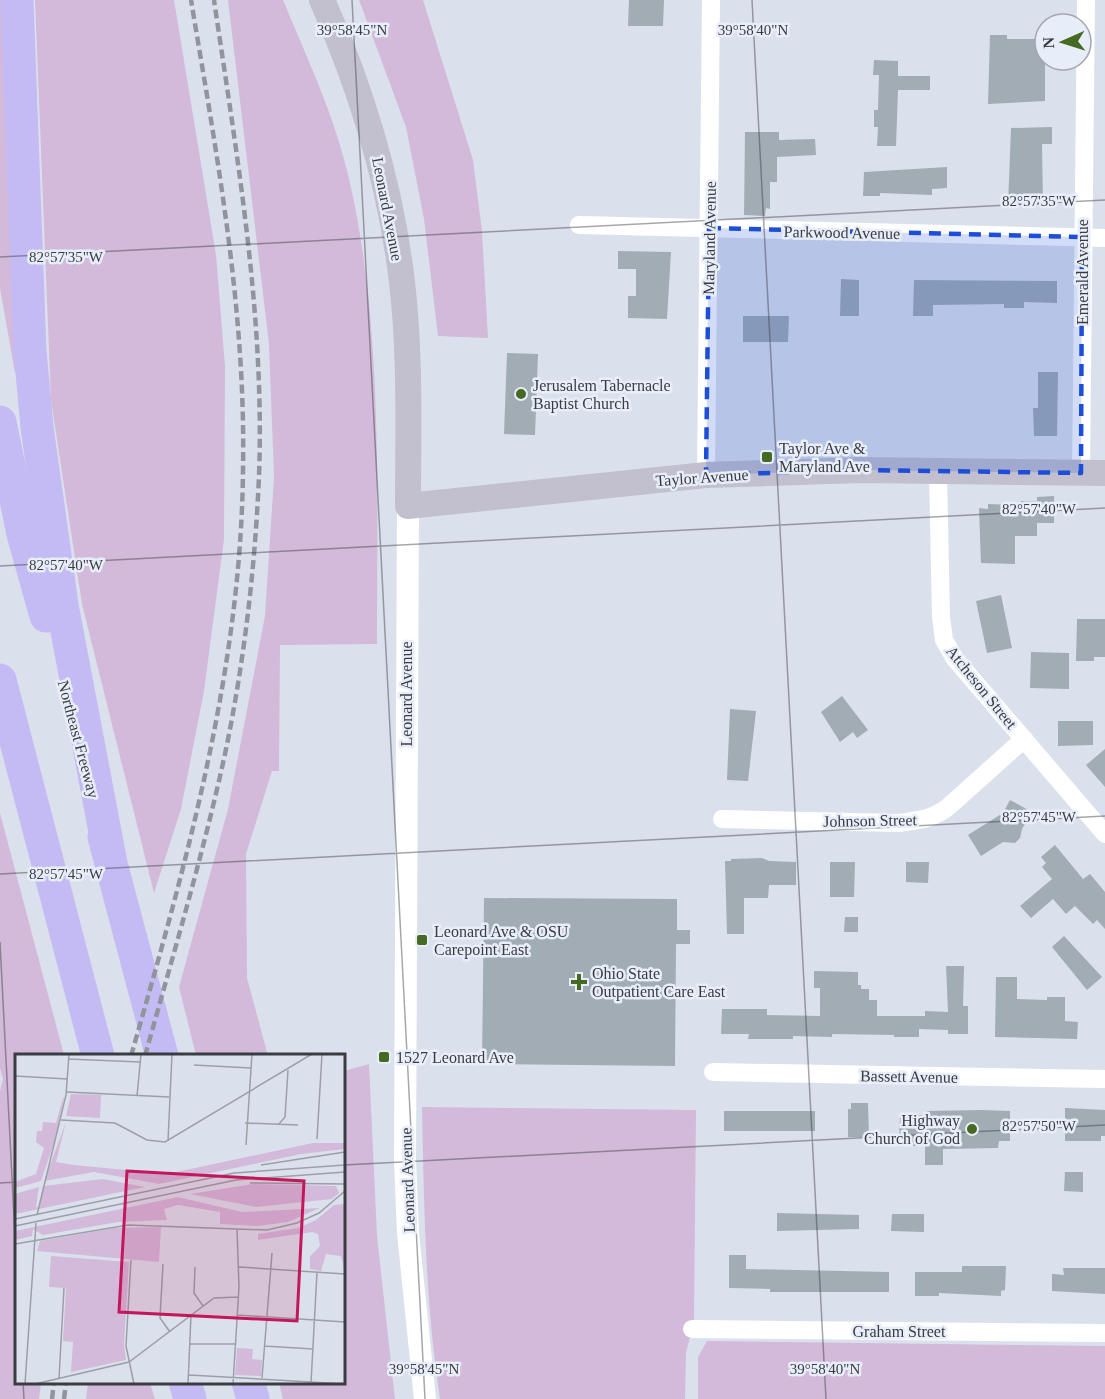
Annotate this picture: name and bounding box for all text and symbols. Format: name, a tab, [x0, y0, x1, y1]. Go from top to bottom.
north arrow	[1033, 12, 1093, 72]
text: 39°58'45"N	[317, 22, 387, 38]
text: 39°58'40"N	[718, 22, 788, 38]
text: N	[1040, 36, 1057, 49]
street label: Leonard Avenue	[369, 156, 406, 262]
street label: Maryland Avenue	[700, 181, 720, 295]
text: 82°57'35"W	[1002, 193, 1077, 209]
street label: Emerald Avenue	[1074, 219, 1091, 325]
street label: Parkwood Avenue	[784, 223, 900, 242]
text: 82°57'35"W	[29, 249, 104, 265]
place label: Jerusalem Tabernacle Baptist Church	[533, 377, 671, 413]
marker: Jerusalem Tabernacle Baptist Church	[514, 387, 528, 401]
place label: Taylor Ave & Maryland Ave	[779, 440, 870, 476]
marker: Taylor Ave & Maryland Ave	[760, 450, 774, 464]
street label: Taylor Avenue	[655, 466, 749, 490]
text: 82°57'40"W	[1002, 501, 1077, 517]
text: 82°57'40"W	[29, 557, 104, 573]
street label: Leonard Avenue	[398, 642, 415, 747]
street label: Atcheson Street	[943, 642, 1021, 733]
street label: Northeast Freeway	[54, 678, 102, 800]
text: 82°57'45"W	[1002, 809, 1077, 825]
street label: Johnson Street	[823, 811, 918, 830]
text: 82°57'45"W	[29, 866, 104, 882]
place label: Leonard Ave & OSU Carepoint East	[434, 923, 569, 959]
marker: Leonard Ave & OSU Carepoint East	[415, 933, 429, 947]
place label: Ohio State Outpatient Care East	[592, 965, 726, 1001]
marker: Ohio State Outpatient Care East	[570, 973, 588, 991]
place label: 1527 Leonard Ave	[396, 1049, 514, 1066]
marker: 1527 Leonard Ave	[377, 1050, 391, 1064]
inset map	[15, 1054, 345, 1384]
street label: Bassett Avenue	[860, 1067, 958, 1086]
place label: Highway Church of God	[864, 1112, 960, 1147]
text: 82°57'50"W	[1002, 1118, 1077, 1134]
marker: Highway Church of God	[965, 1122, 979, 1136]
street label: Leonard Avenue	[397, 1127, 418, 1233]
street label: Graham Street	[853, 1323, 946, 1340]
text: 39°58'45"N	[389, 1361, 459, 1377]
text: 39°58'40"N	[790, 1361, 860, 1377]

